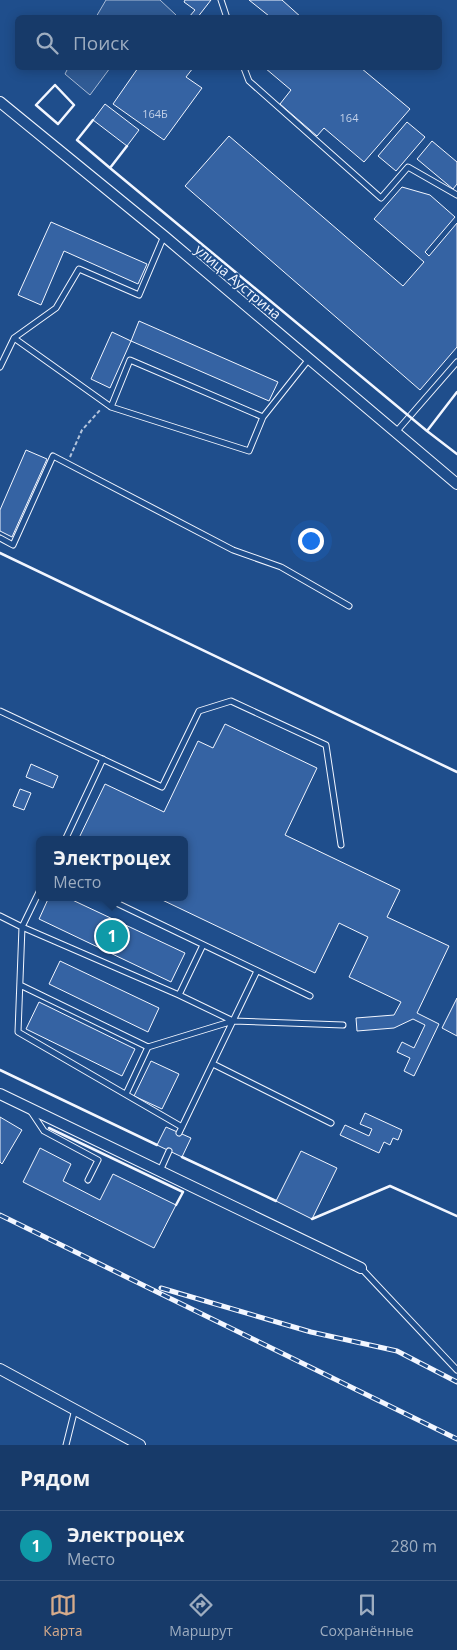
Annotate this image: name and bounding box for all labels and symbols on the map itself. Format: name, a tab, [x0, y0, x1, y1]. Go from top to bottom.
house number: 164Б	[142, 106, 168, 121]
house number: 164	[340, 110, 359, 125]
street label: улица Аустрина	[191, 240, 286, 323]
your location	[298, 528, 324, 554]
pin: 1	[96, 917, 128, 955]

